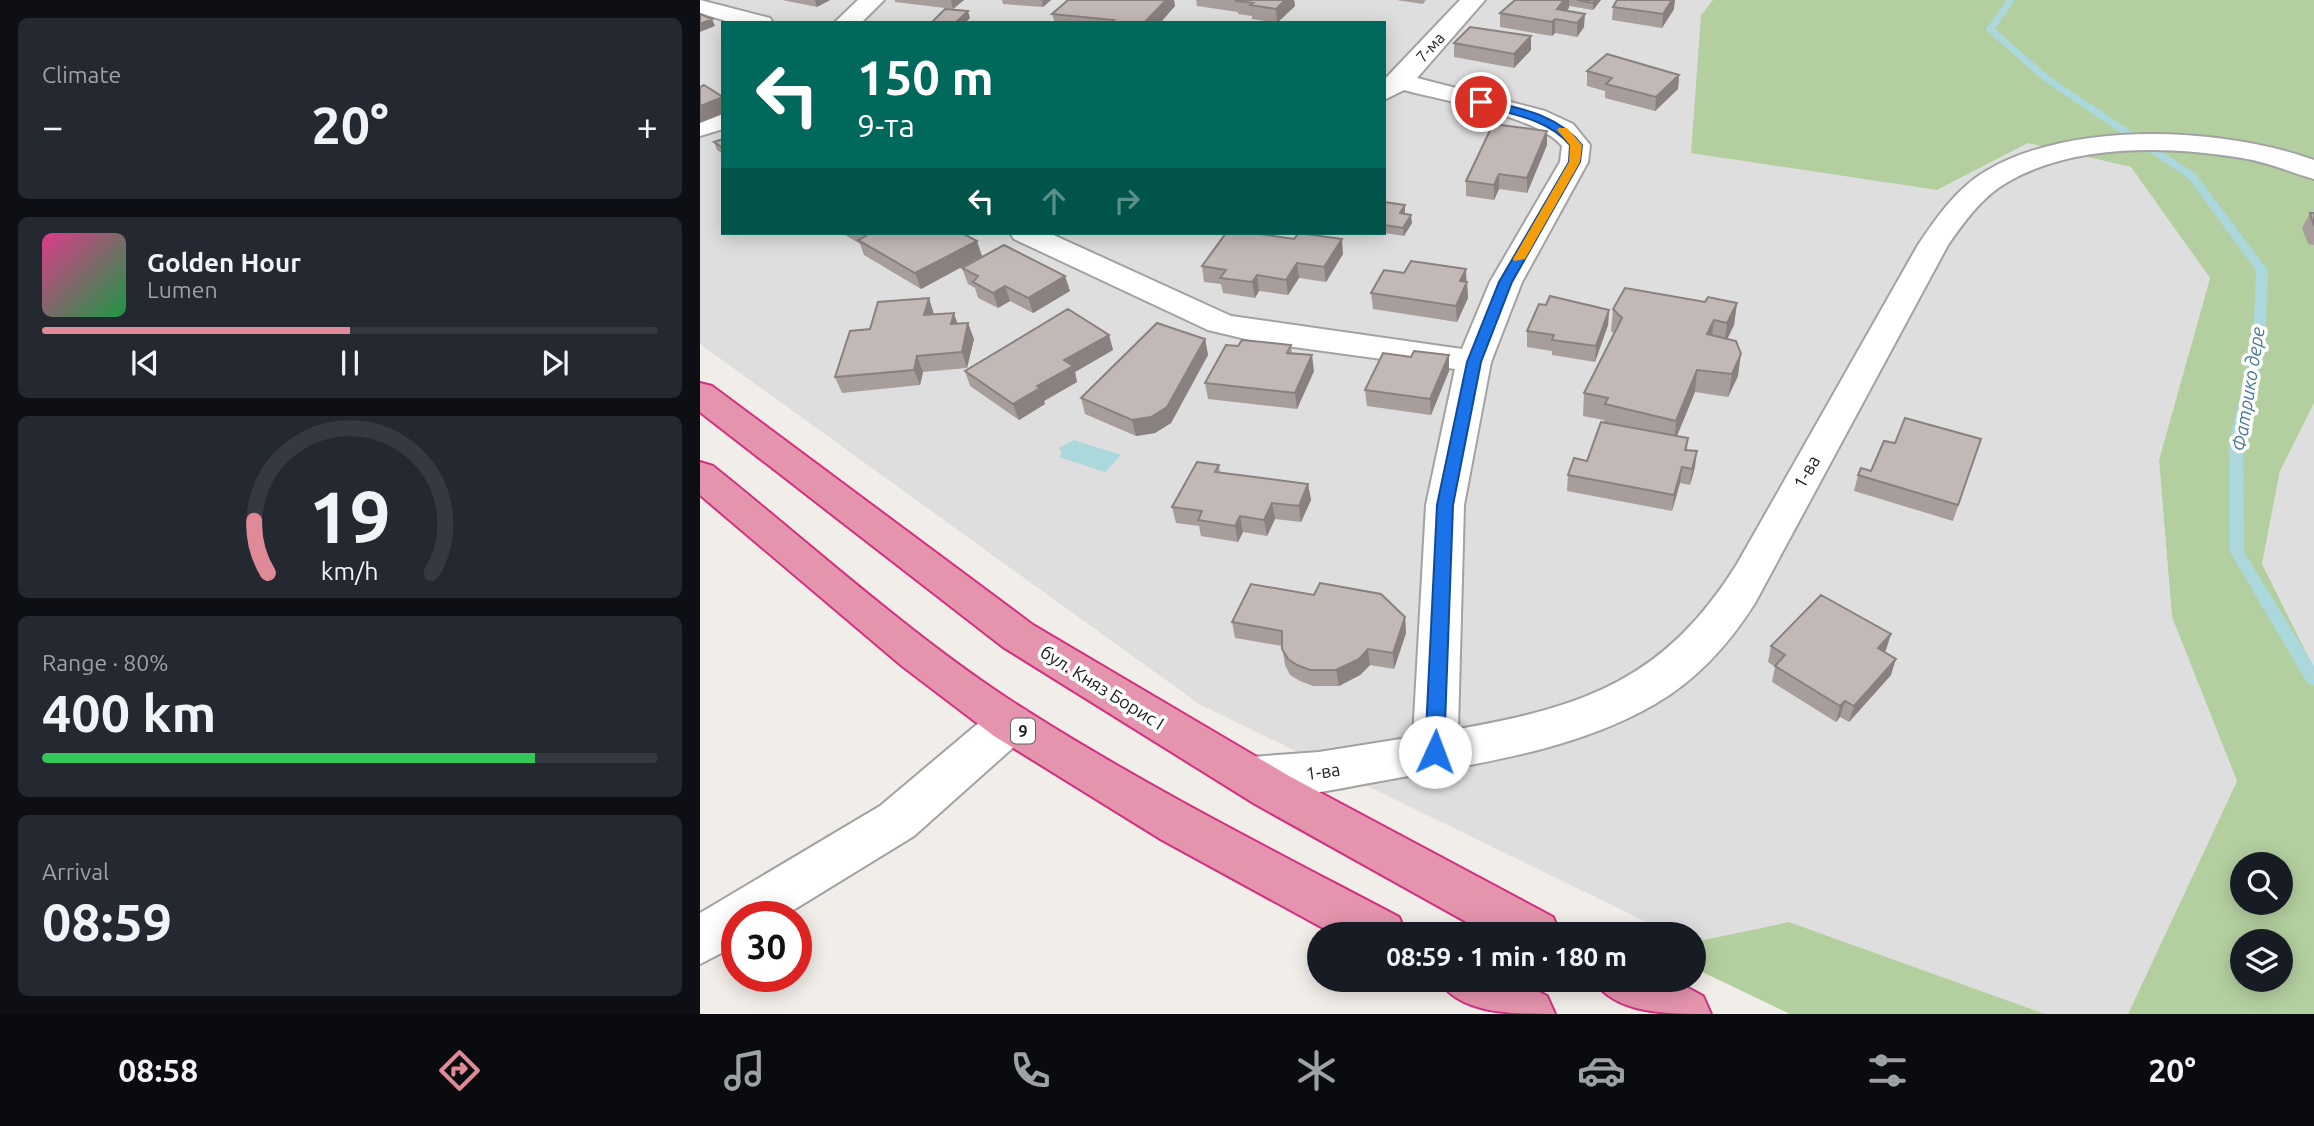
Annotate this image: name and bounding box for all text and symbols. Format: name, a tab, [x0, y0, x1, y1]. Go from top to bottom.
street label: 7-ма	[1412, 29, 1448, 65]
icon: left	[742, 49, 833, 140]
text: 150 m	[857, 49, 994, 104]
text: Climate	[42, 62, 121, 87]
pin	[1451, 72, 1511, 132]
icon: arrive	[1462, 83, 1500, 121]
text: 20°	[311, 96, 389, 154]
text: −	[42, 105, 63, 147]
text: +	[637, 105, 658, 147]
text: 9-та	[857, 107, 915, 143]
icon: left	[962, 182, 1000, 220]
icon: ahead	[1035, 182, 1073, 220]
icon: right	[1108, 182, 1146, 220]
text: Golden Hour	[147, 248, 301, 277]
text: Lumen	[147, 277, 218, 302]
water label: Фатрико дере	[2227, 325, 2269, 453]
icon: previous	[126, 344, 164, 382]
icon: pause	[331, 344, 369, 382]
icon: next	[536, 344, 574, 382]
street label: 1-ва	[1789, 452, 1823, 491]
text: 19	[309, 475, 391, 557]
text: km/h	[321, 557, 379, 585]
street label: бул. Княз Борис I	[1037, 641, 1168, 733]
text: Range · 80%	[42, 650, 169, 675]
text: 400 km	[42, 684, 216, 742]
position arrow	[1398, 715, 1472, 789]
road number: 9	[1011, 718, 1035, 744]
street label: 1-ва	[1304, 759, 1341, 783]
map controls	[2230, 852, 2293, 992]
button: search	[2230, 852, 2293, 915]
text: Arrival	[42, 859, 109, 884]
text: 08:59	[42, 893, 172, 951]
speed limit sign: 30	[721, 901, 812, 992]
button: layers	[2230, 929, 2293, 992]
text: 08:59 · 1 min · 180 m	[1386, 942, 1627, 971]
icon: directions	[435, 1046, 484, 1095]
icon: music	[720, 1046, 769, 1095]
icon: phone	[1006, 1046, 1055, 1095]
icon: climate	[1292, 1046, 1341, 1095]
icon: car	[1577, 1046, 1626, 1095]
icon: filters	[1863, 1046, 1912, 1095]
text: 08:58	[118, 1052, 198, 1088]
text: 20°	[2148, 1052, 2196, 1088]

